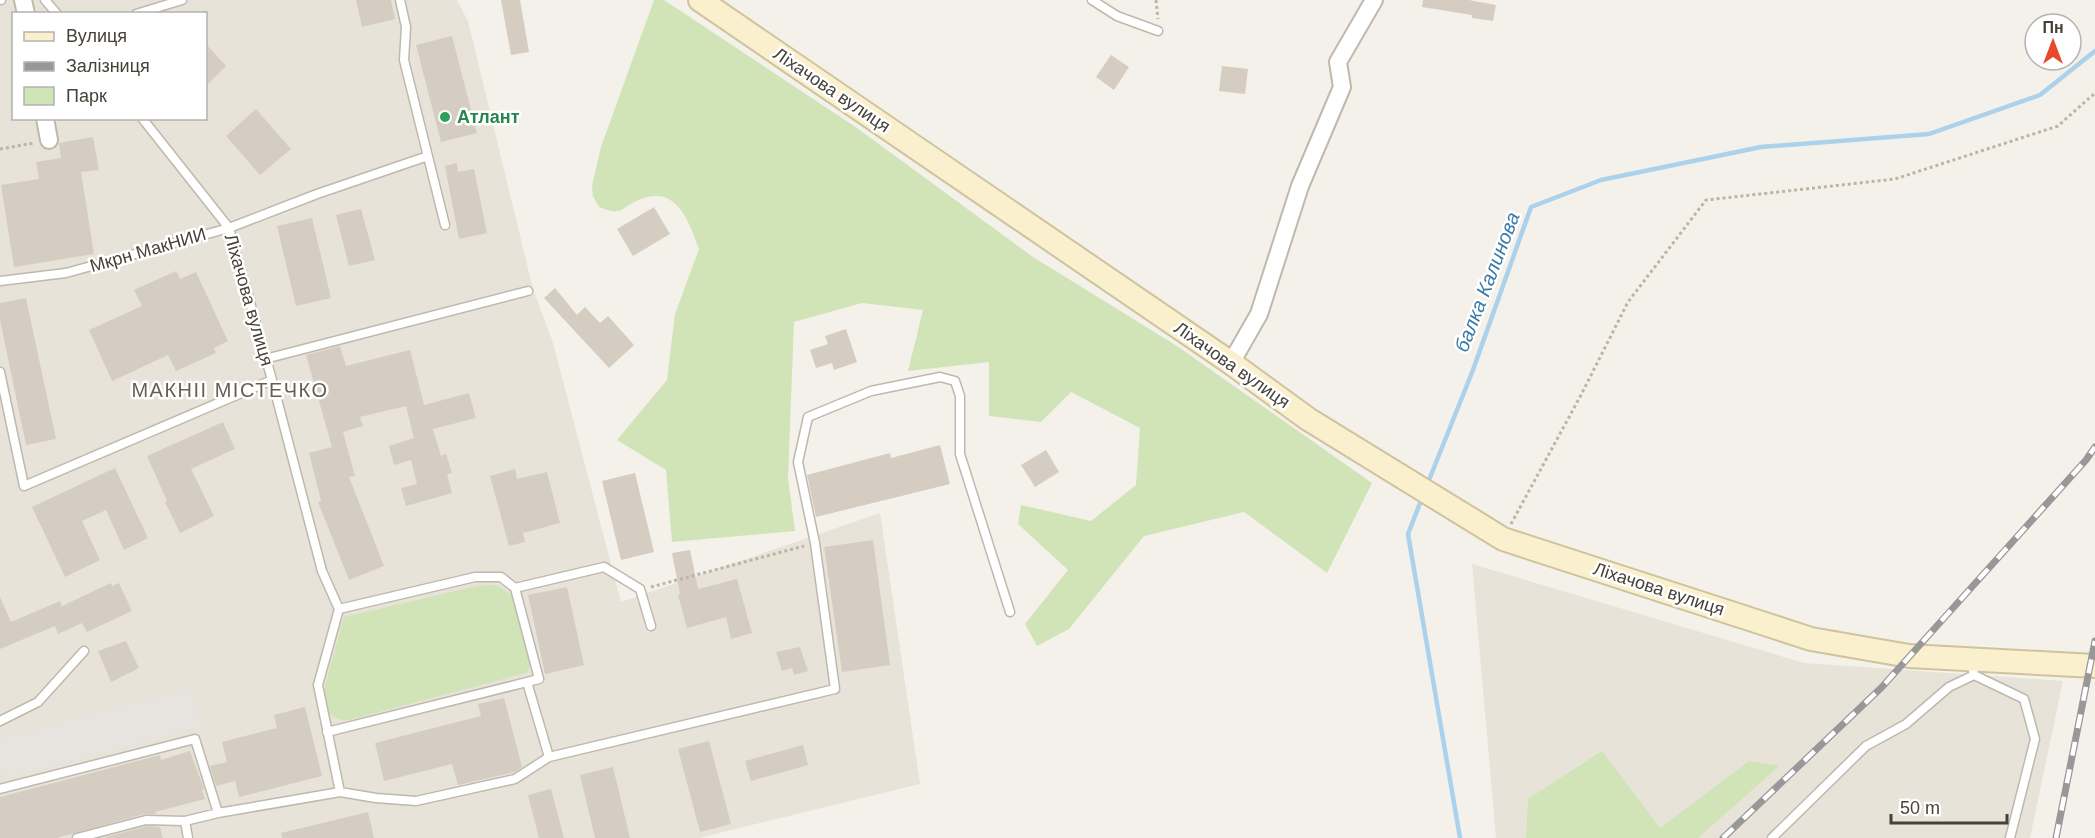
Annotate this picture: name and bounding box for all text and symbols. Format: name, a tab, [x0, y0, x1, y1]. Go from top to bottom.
legend	[12, 12, 207, 120]
north arrow	[2023, 12, 2083, 72]
text: Пн	[2042, 19, 2064, 36]
text: Вулиця	[66, 26, 127, 46]
street label: Ліхачова вулиця	[770, 44, 894, 136]
text: Залізниця	[66, 56, 150, 76]
text: Парк	[66, 86, 107, 106]
place label: Атлант	[457, 107, 520, 127]
marker: Атлант	[438, 110, 452, 124]
water label: балка Калинова	[1450, 209, 1524, 355]
street label: Мкрн МакНИИ	[88, 224, 208, 276]
street label: Ліхачова вулиця	[221, 232, 277, 368]
street label: Ліхачова вулиця	[1170, 318, 1294, 412]
district label: МАКНІІ МІСТЕЧКО	[131, 379, 329, 401]
street label: Ліхачова вулиця	[1591, 558, 1727, 620]
scale bar	[1891, 787, 2006, 825]
text: 50 m	[1900, 798, 1940, 818]

